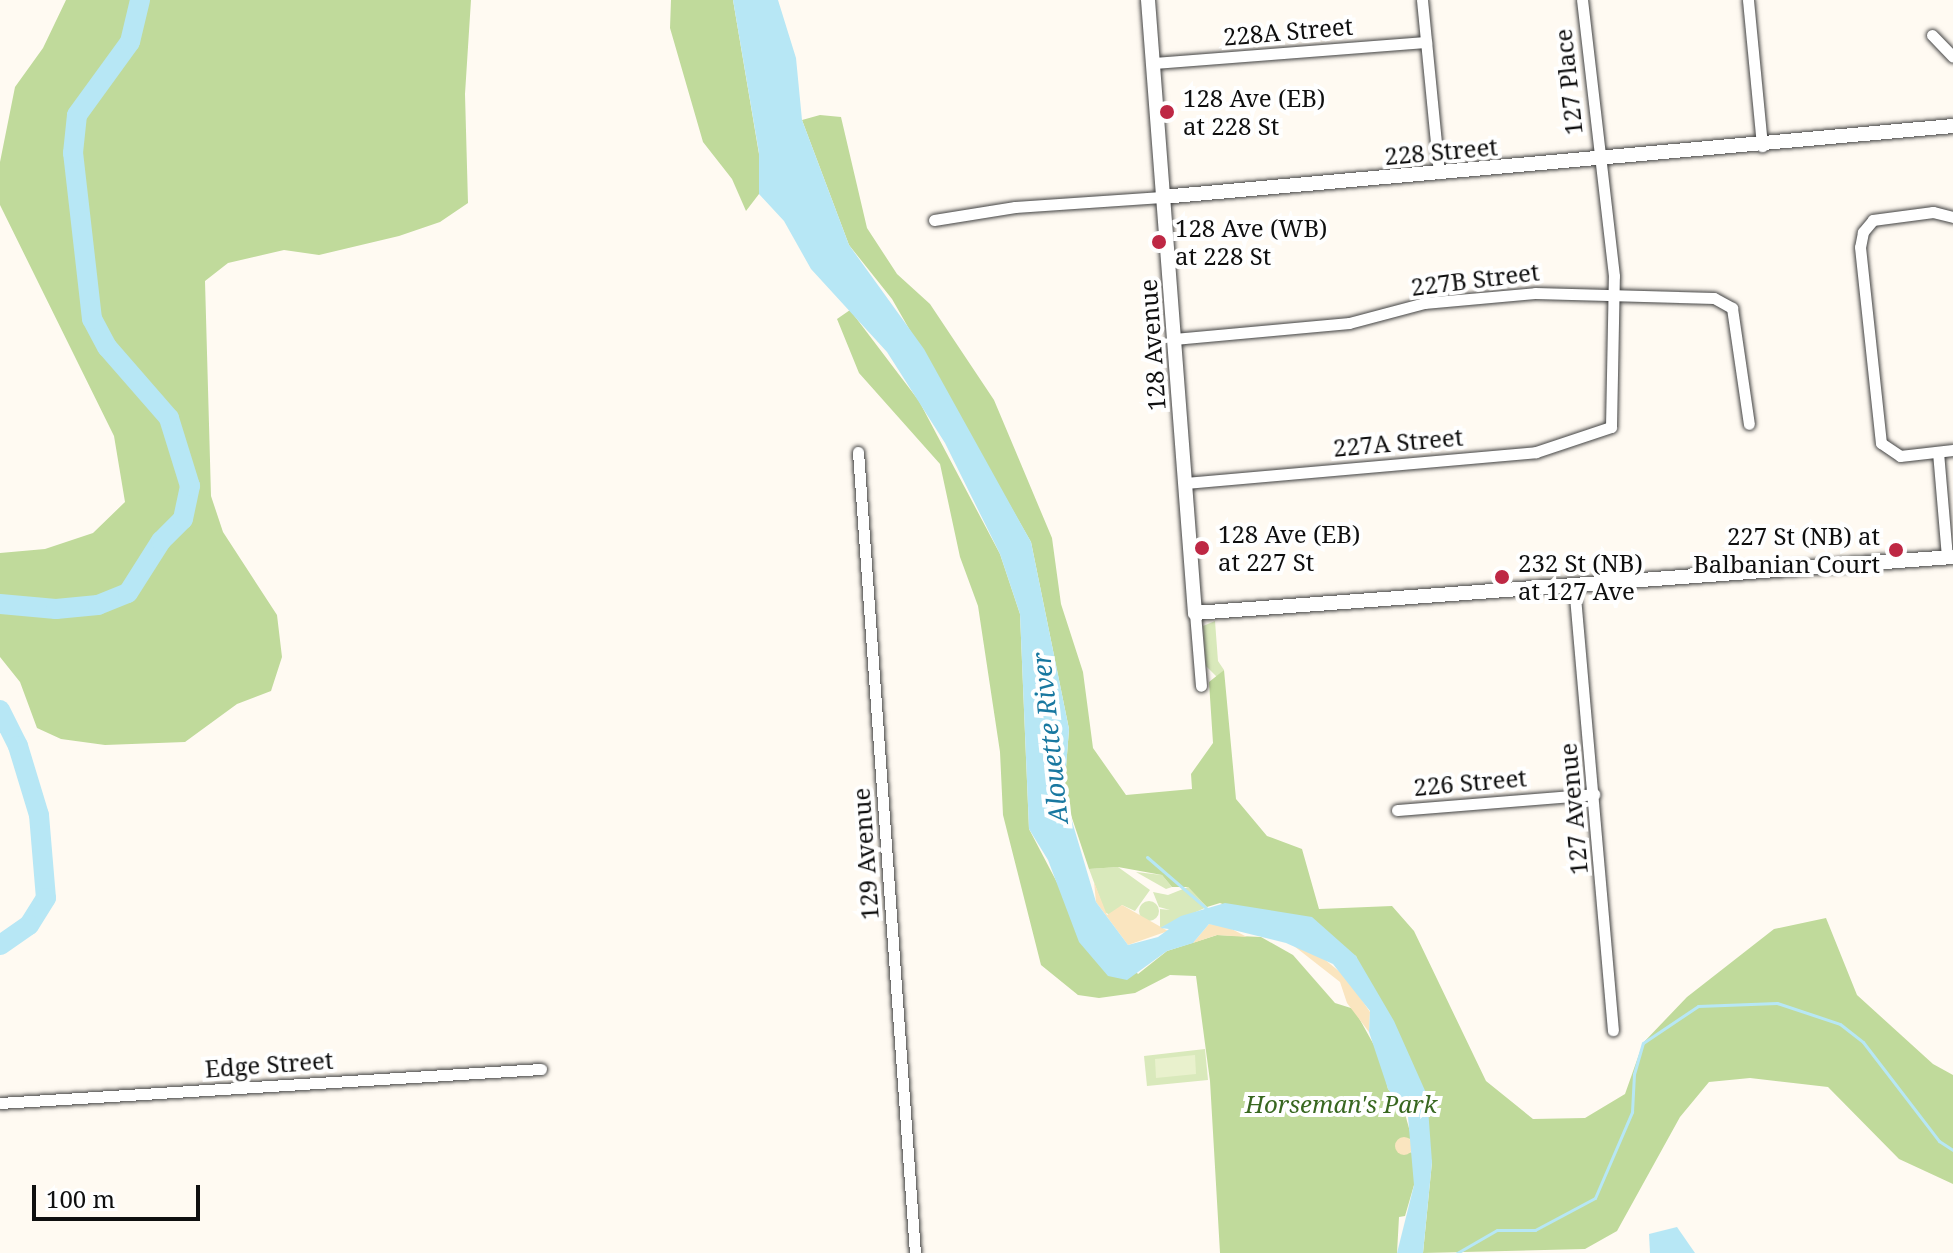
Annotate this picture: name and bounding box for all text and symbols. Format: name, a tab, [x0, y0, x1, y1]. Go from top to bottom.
street label: 228A Street	[1222, 11, 1354, 51]
street label: 127 Place	[1548, 27, 1588, 137]
place label: 128 Ave (EB) at 228 St	[1183, 84, 1325, 140]
marker: 128 Ave (EB) at 228 St	[1158, 103, 1176, 121]
street label: 228 Street	[1383, 132, 1499, 170]
place label: 128 Ave (WB) at 228 St	[1175, 214, 1327, 270]
marker: 128 Ave (WB) at 228 St	[1150, 233, 1168, 251]
street label: 227B Street	[1409, 257, 1541, 301]
street label: 128 Avenue	[1133, 278, 1171, 412]
street label: 227A Street	[1332, 422, 1464, 462]
place label: 128 Ave (EB) at 227 St	[1218, 520, 1360, 576]
place label: 227 St (NB) at Balbanian Court	[1693, 522, 1880, 578]
marker: 128 Ave (EB) at 227 St	[1193, 539, 1211, 557]
marker: 227 St (NB) at Balbanian Court	[1887, 541, 1905, 559]
place label: 232 St (NB) at 127 Ave	[1518, 549, 1643, 605]
marker: 232 St (NB) at 127 Ave	[1493, 568, 1511, 586]
water label: Alouette River	[1025, 651, 1075, 825]
street label: 127 Avenue	[1553, 742, 1593, 876]
street label: 226 Street	[1412, 763, 1528, 801]
street label: 129 Avenue	[846, 787, 884, 921]
street label: Edge Street	[204, 1045, 334, 1083]
park label: Horseman's Park	[1245, 1090, 1437, 1118]
scale bar	[36, 1169, 204, 1219]
text: 100 m	[46, 1182, 115, 1215]

